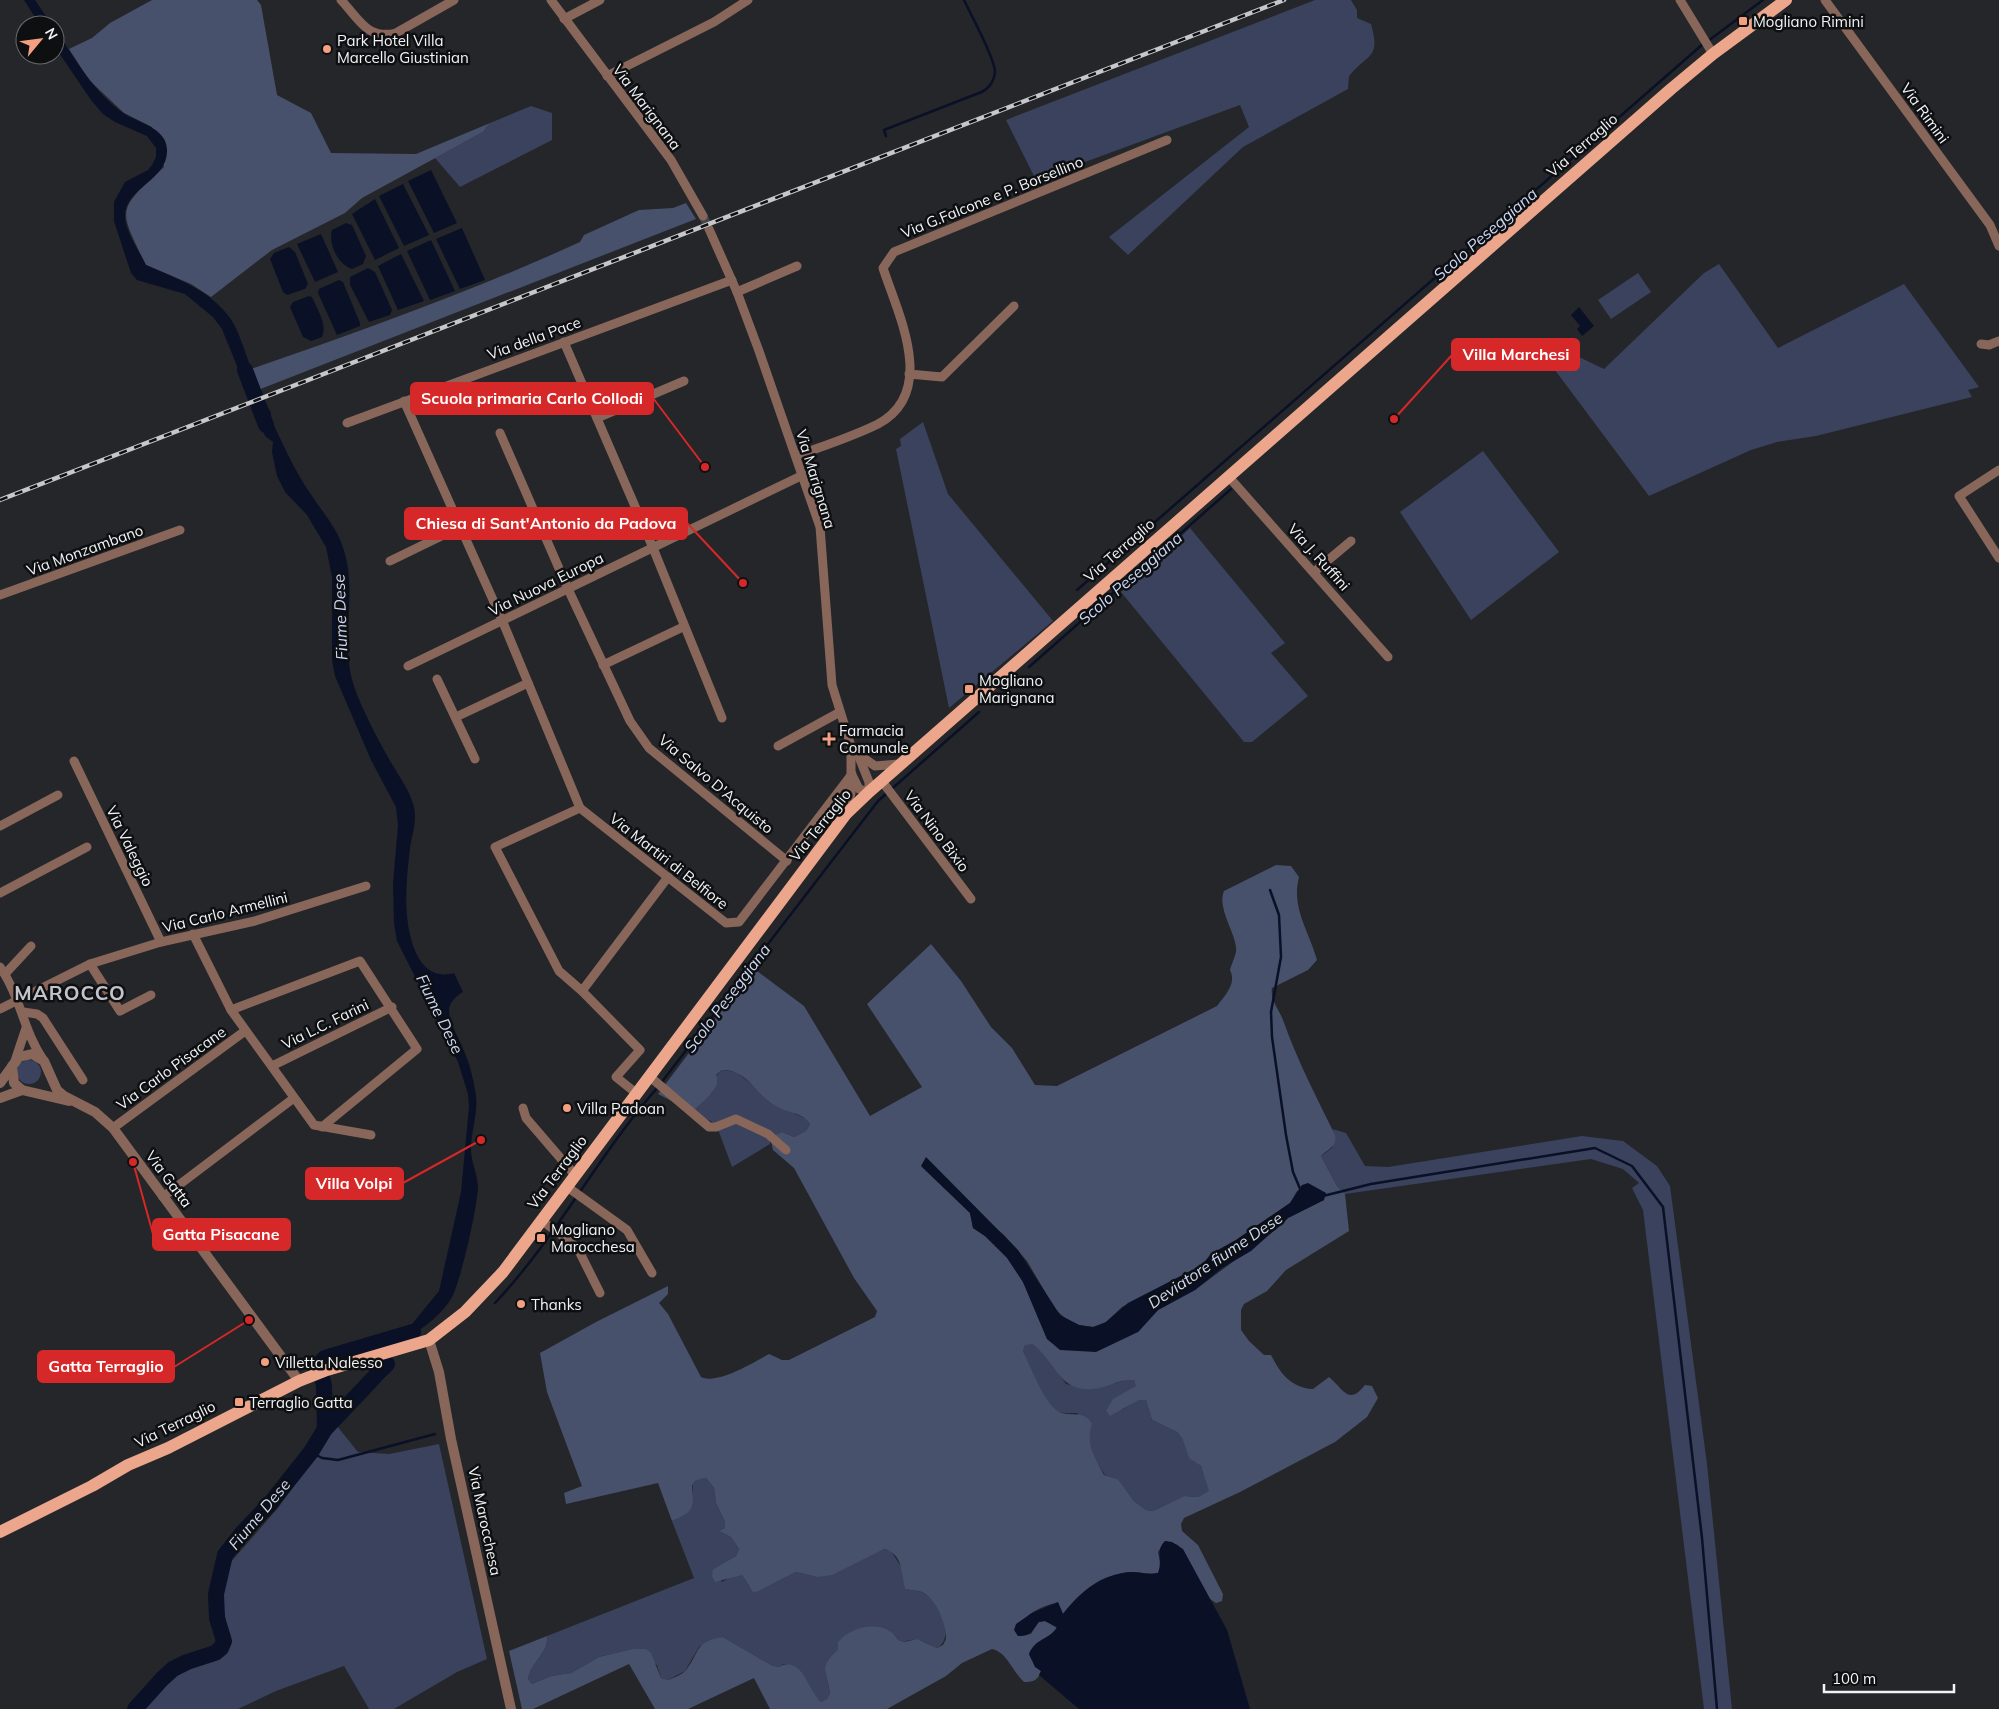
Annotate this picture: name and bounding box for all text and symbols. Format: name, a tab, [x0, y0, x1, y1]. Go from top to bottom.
place label: Mogliano Rimini	[1753, 12, 1864, 31]
north arrow	[15, 15, 65, 65]
marker: Mogliano Rimini	[1737, 15, 1749, 27]
text: N	[41, 25, 62, 43]
place label: Park Hotel Villa Marcello Giustinian	[337, 31, 469, 67]
marker: Park Hotel Villa Marcello Giustinian	[321, 43, 333, 55]
street label: Via Marignana	[609, 60, 685, 154]
street label: Via Rimini	[1897, 79, 1953, 147]
street label: Via Terraglio	[1543, 109, 1621, 181]
street label: Via G.Falcone e P. Borsellino	[898, 152, 1086, 242]
water label: Scolo Peseggiana	[1429, 183, 1541, 285]
street label: Via della Pace	[485, 312, 583, 364]
callout: Villa Marchesi	[1452, 339, 1579, 370]
text: Villa Marchesi	[1461, 344, 1570, 364]
callout: Scuola primaria Carlo Collodi	[411, 383, 653, 414]
text: Scuola primaria Carlo Collodi	[421, 388, 643, 408]
street label: Via Marignana	[792, 427, 840, 531]
callout: Chiesa di Sant'Antonio da Padova	[405, 508, 687, 539]
text: Chiesa di Sant'Antonio da Padova	[415, 513, 677, 533]
street label: Via Terraglio	[1080, 514, 1158, 586]
street label: Via J. Ruffini	[1284, 519, 1354, 595]
street label: Via Monzambano	[24, 520, 146, 580]
water label: Scolo Peseggiana	[1074, 527, 1186, 629]
street label: Via Nuova Europa	[485, 548, 607, 620]
water label: Fiume Dese	[328, 573, 351, 660]
place label: Mogliano Marignana	[979, 671, 1055, 707]
marker: Mogliano Marignana	[963, 683, 975, 695]
place label: Farmacia Comunale	[839, 721, 909, 757]
street label: Via Salvo D'Acquisto	[655, 730, 777, 838]
marker: Farmacia Comunale	[823, 733, 835, 745]
street label: Via Terraglio	[785, 785, 855, 865]
street label: Via Nino Bixio	[900, 787, 974, 875]
street label: Via Valeggio	[102, 802, 158, 890]
street label: Via Martiri di Belfiore	[606, 809, 732, 913]
street label: Via Carlo Armellini	[160, 887, 290, 937]
water label: Scolo Peseggiana	[680, 939, 775, 1056]
water label: Fiume Dese	[412, 971, 468, 1057]
district label: MAROCCO	[14, 980, 126, 1005]
street label: Via L.C. Farini	[278, 995, 372, 1053]
street label: Via Carlo Pisacane	[113, 1022, 229, 1114]
place label: Villa Padoan	[577, 1099, 665, 1118]
marker: Villa Padoan	[561, 1102, 573, 1114]
street label: Via Terraglio	[523, 1131, 591, 1213]
street label: Via Gatta	[141, 1147, 197, 1211]
callout: Villa Volpi	[306, 1168, 403, 1199]
text: Villa Volpi	[315, 1173, 392, 1193]
water label: Deviatore fiume Dese	[1144, 1207, 1286, 1313]
callout: Gatta Pisacane	[153, 1219, 290, 1250]
place label: Mogliano Marocchesa	[551, 1220, 635, 1256]
text: Gatta Pisacane	[163, 1224, 280, 1244]
marker: Mogliano Marocchesa	[535, 1232, 547, 1244]
place label: Thanks	[531, 1295, 582, 1314]
marker: Thanks	[515, 1298, 527, 1310]
callout: Gatta Terraglio	[38, 1351, 174, 1382]
place label: Villetta Nalesso	[275, 1353, 383, 1372]
text: Gatta Terraglio	[48, 1356, 164, 1376]
marker: Villetta Nalesso	[259, 1356, 271, 1368]
place label: Terraglio Gatta	[249, 1393, 353, 1412]
street label: Via Terraglio	[131, 1396, 219, 1452]
marker: Terraglio Gatta	[233, 1396, 245, 1408]
street label: Via Marocchesa	[464, 1465, 506, 1577]
water label: Fiume Dese	[224, 1474, 295, 1553]
scale bar	[1824, 1662, 1954, 1694]
text: 100 m	[1832, 1669, 1876, 1688]

